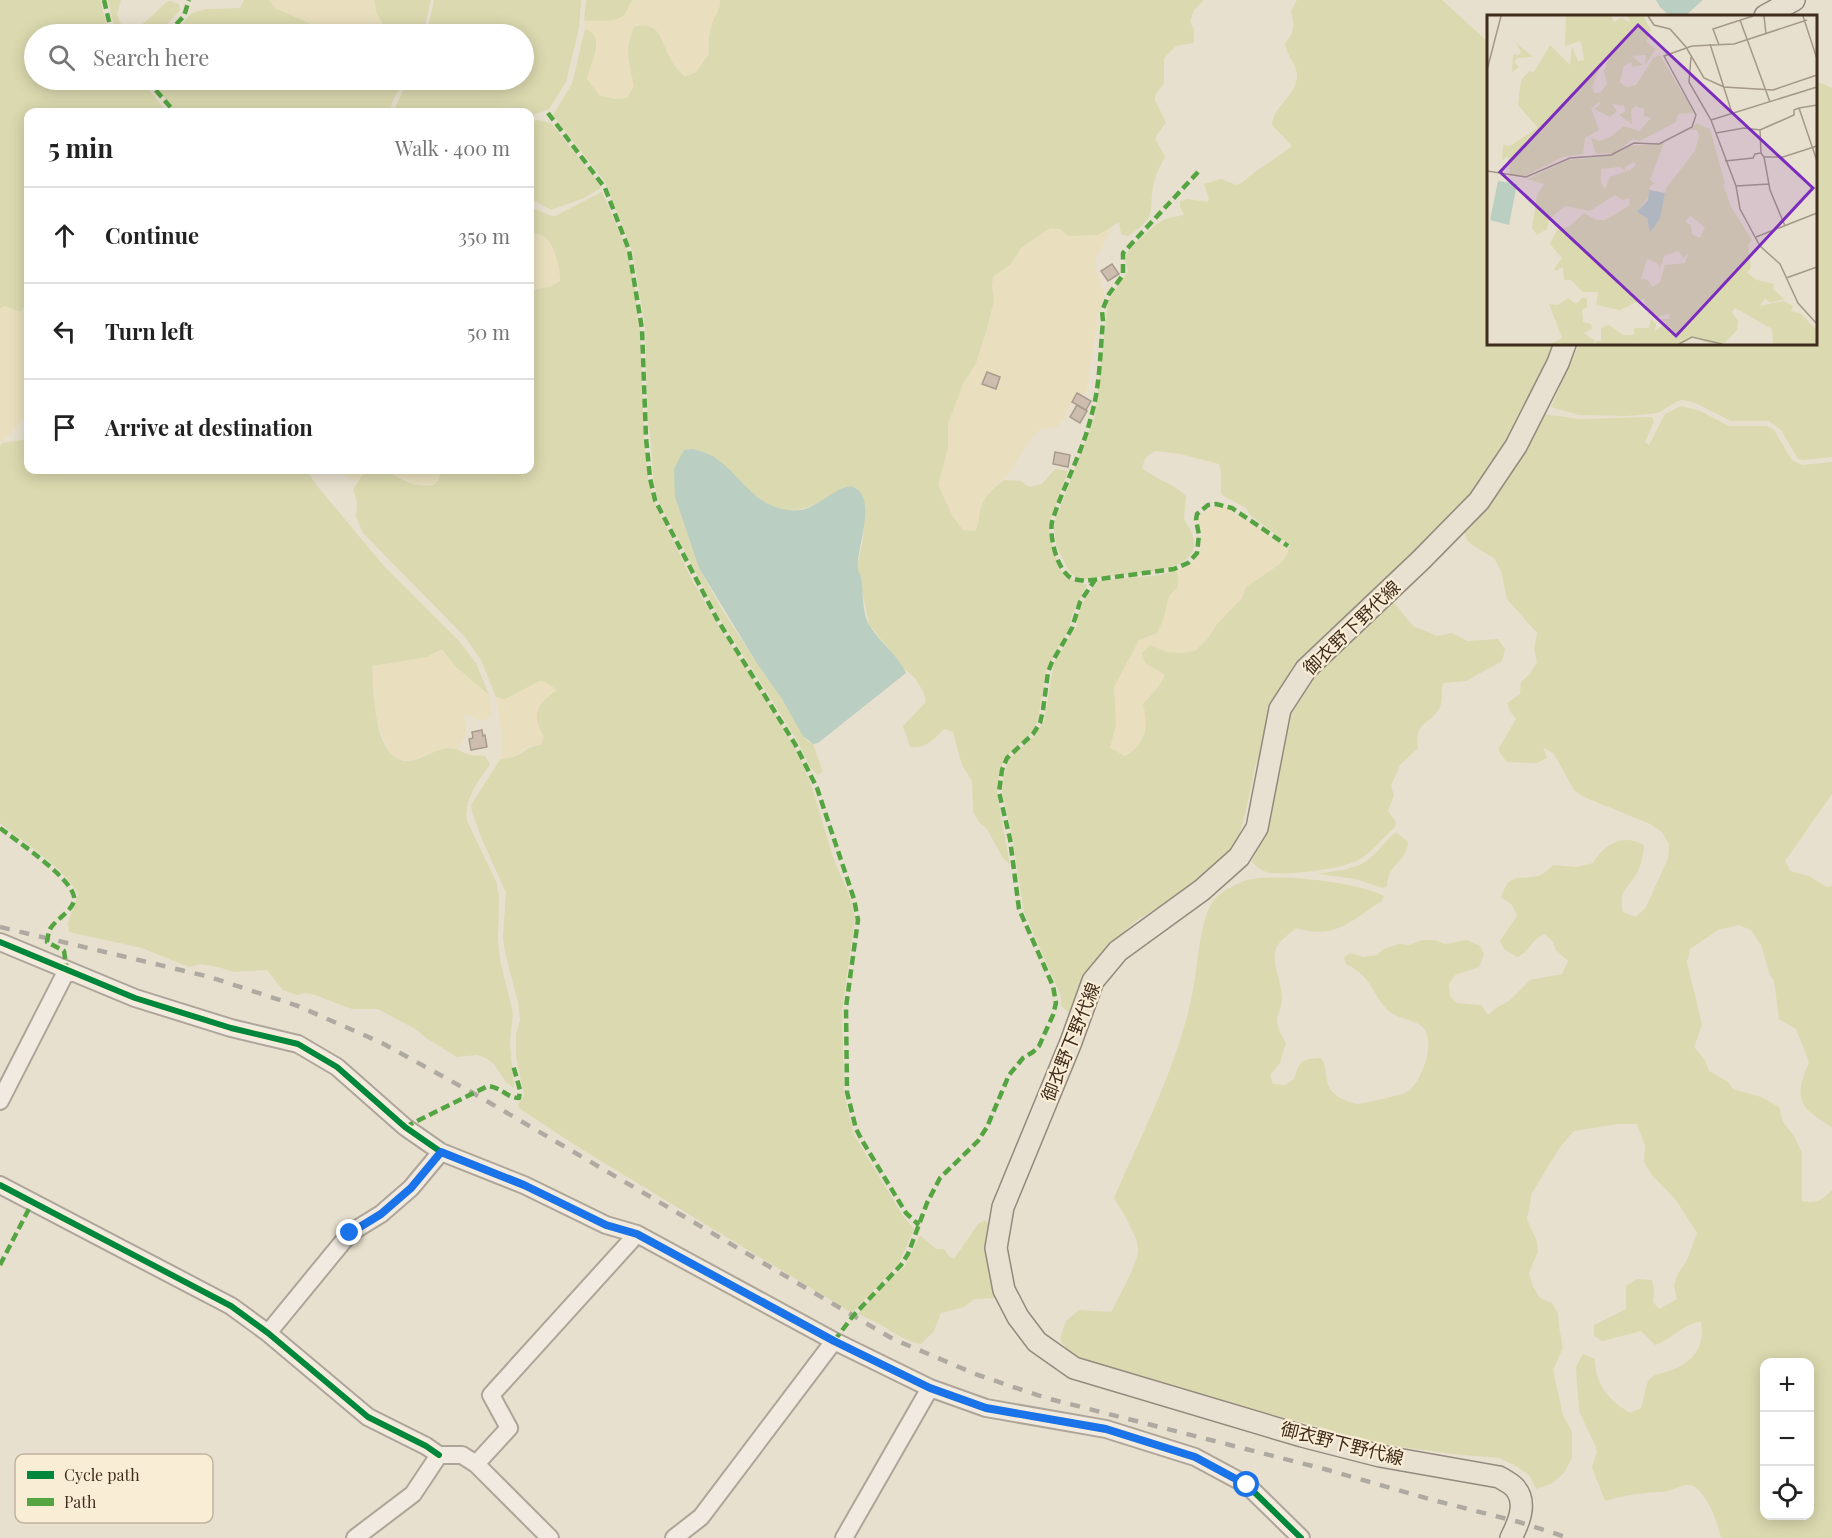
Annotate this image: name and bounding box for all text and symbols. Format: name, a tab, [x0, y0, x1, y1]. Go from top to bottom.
inset map	[1487, 15, 1817, 345]
search box	[24, 24, 534, 90]
icon: search	[45, 41, 78, 74]
text: Search here	[93, 42, 209, 72]
text: 5 min	[48, 130, 113, 165]
text: Walk · 400 m	[395, 134, 510, 161]
icon: ahead	[48, 219, 81, 252]
text: Continue	[105, 220, 199, 250]
text: 350 m	[458, 222, 510, 249]
icon: left	[48, 315, 81, 348]
text: Turn left	[105, 316, 194, 346]
text: 50 m	[467, 318, 510, 345]
icon: arrive	[48, 411, 81, 444]
text: Arrive at destination	[105, 412, 313, 442]
street label: 御衣野下野代線	[1298, 575, 1405, 680]
street label: 御衣野下野代線	[1035, 979, 1105, 1105]
route end	[336, 1219, 362, 1245]
map controls	[1760, 1358, 1814, 1520]
button: +	[1760, 1358, 1814, 1412]
button: −	[1760, 1412, 1814, 1466]
street label: 御衣野下野代線	[1278, 1416, 1406, 1470]
legend	[15, 1454, 213, 1523]
text: Cycle path	[64, 1464, 140, 1485]
button: locate	[1760, 1466, 1814, 1520]
route start	[1233, 1471, 1259, 1497]
text: Path	[64, 1491, 97, 1512]

